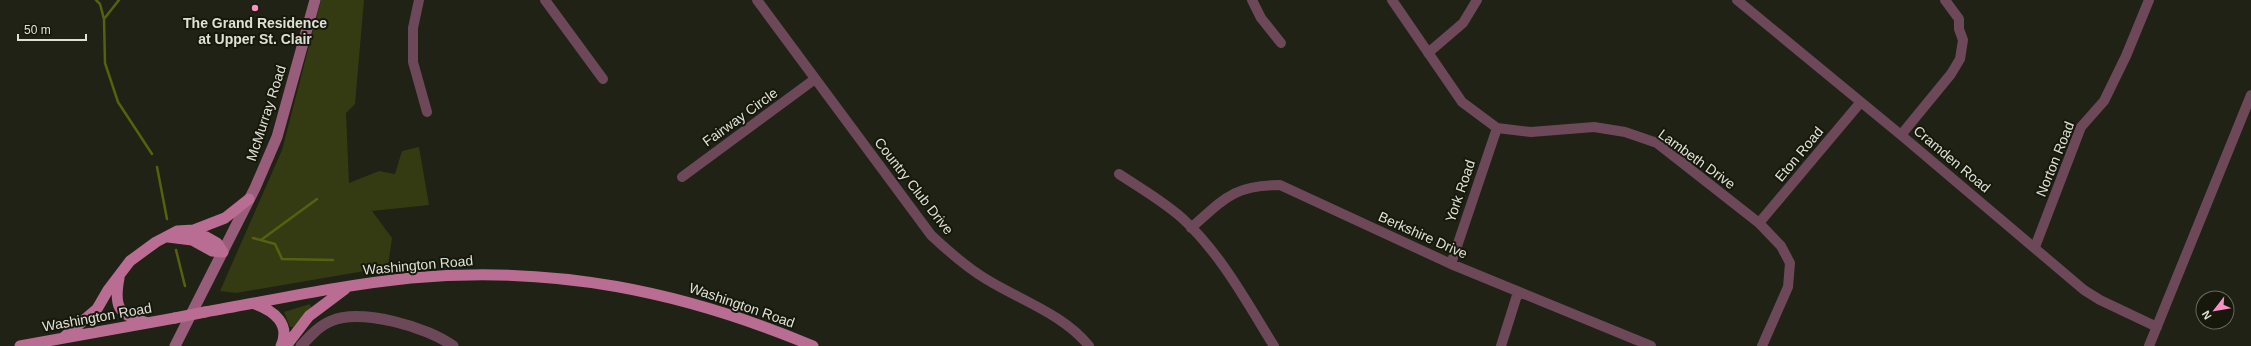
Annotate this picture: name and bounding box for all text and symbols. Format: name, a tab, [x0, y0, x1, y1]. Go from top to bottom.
marker: The Grand Residence at Upper St. Clair	[250, 3, 260, 13]
place label: The Grand Residence at Upper St. Clair	[183, 15, 327, 47]
scale bar	[18, 16, 86, 42]
text: 50 m	[24, 23, 51, 37]
street label: McMurray Road	[243, 63, 289, 163]
street label: Fairway Circle	[699, 84, 781, 150]
street label: Norton Road	[2033, 119, 2077, 199]
street label: Cramden Road	[1910, 122, 1994, 196]
street label: Eton Road	[1772, 124, 1826, 184]
street label: Lambeth Drive	[1655, 126, 1739, 192]
street label: Country Club Drive	[871, 134, 957, 238]
street label: York Road	[1442, 158, 1478, 224]
street label: Berkshire Drive	[1376, 208, 1470, 262]
street label: Washington Road	[362, 252, 474, 278]
street label: Washington Road	[687, 279, 797, 331]
north arrow	[2195, 290, 2235, 330]
street label: Washington Road	[41, 300, 153, 334]
text: N	[2199, 309, 2214, 322]

